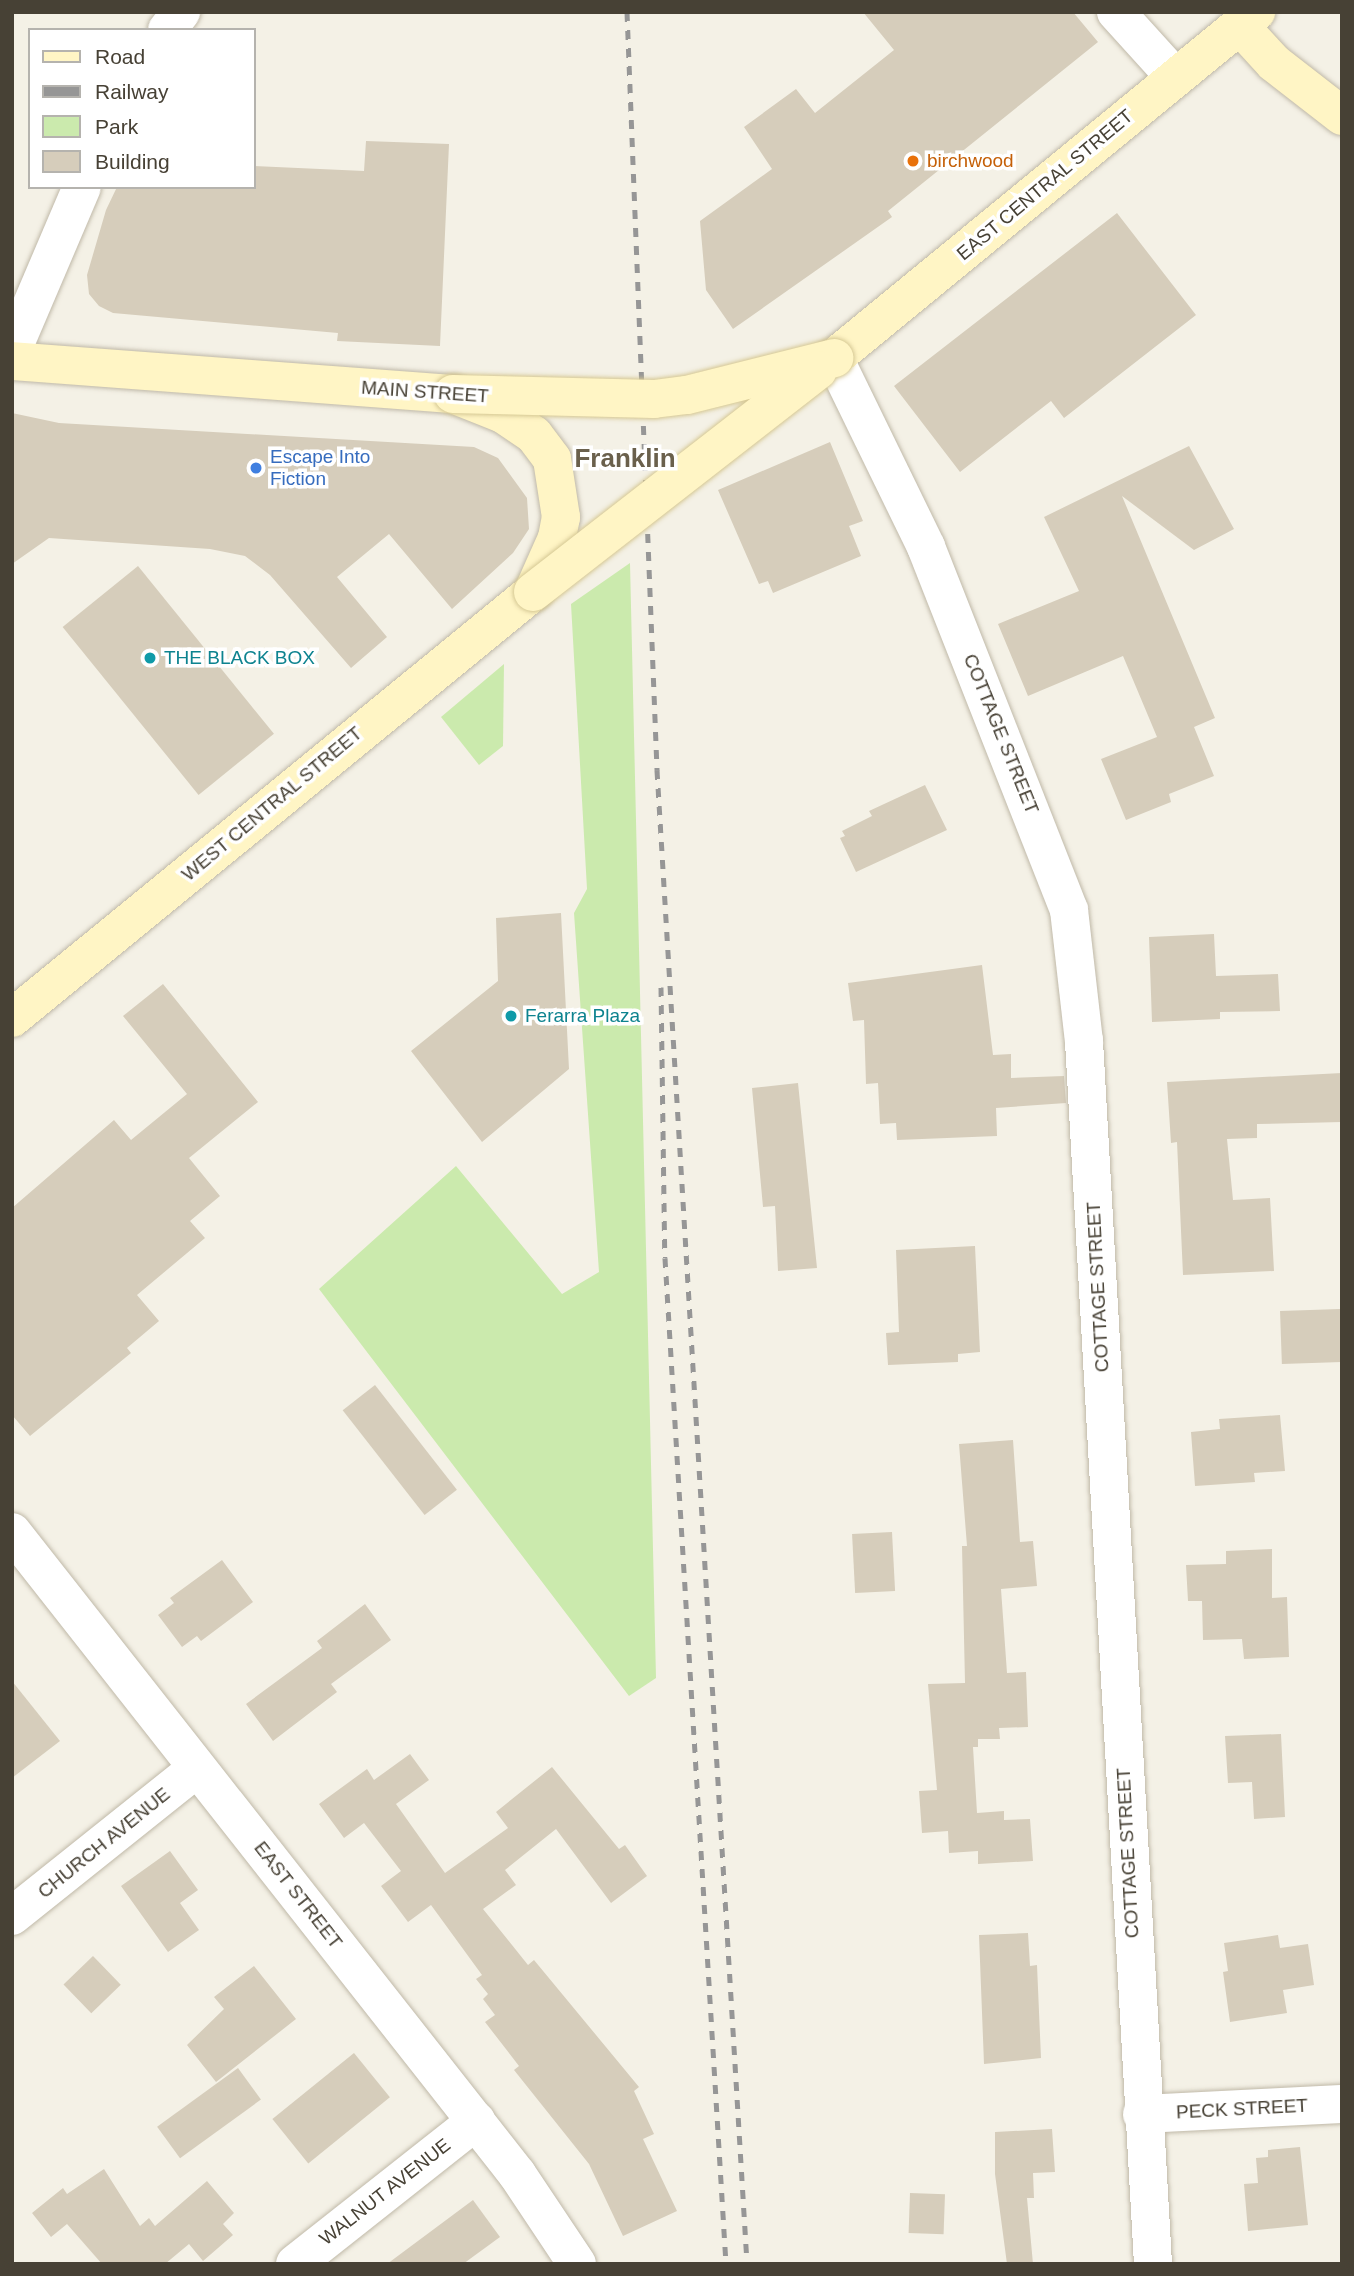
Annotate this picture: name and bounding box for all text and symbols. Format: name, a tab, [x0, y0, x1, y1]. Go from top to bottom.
legend	[28, 28, 256, 189]
text: Road	[95, 45, 145, 68]
text: Railway	[95, 80, 169, 103]
street label: EAST CENTRAL STREET	[952, 104, 1138, 266]
text: Park	[95, 115, 138, 138]
text: Building	[95, 150, 170, 173]
place label: birchwood	[927, 150, 1014, 172]
marker: birchwood	[905, 153, 921, 169]
street label: MAIN STREET	[360, 376, 490, 408]
district label: Franklin	[574, 443, 676, 475]
place label: Escape Into Fiction	[270, 446, 370, 490]
marker: Escape Into Fiction	[248, 460, 264, 476]
place label: THE BLACK BOX	[164, 647, 315, 669]
marker: THE BLACK BOX	[142, 650, 158, 666]
street label: COTTAGE STREET	[958, 651, 1044, 817]
street label: WEST CENTRAL STREET	[177, 722, 367, 886]
place label: Ferarra Plaza	[525, 1005, 640, 1027]
marker: Ferarra Plaza	[503, 1008, 519, 1024]
street label: COTTAGE STREET	[1082, 1201, 1114, 1373]
street label: COTTAGE STREET	[1112, 1767, 1144, 1939]
street label: CHURCH AVENUE	[33, 1782, 175, 1904]
street label: EAST STREET	[249, 1837, 347, 1953]
street label: PECK STREET	[1176, 2094, 1308, 2124]
street label: WALNUT AVENUE	[314, 2133, 456, 2251]

